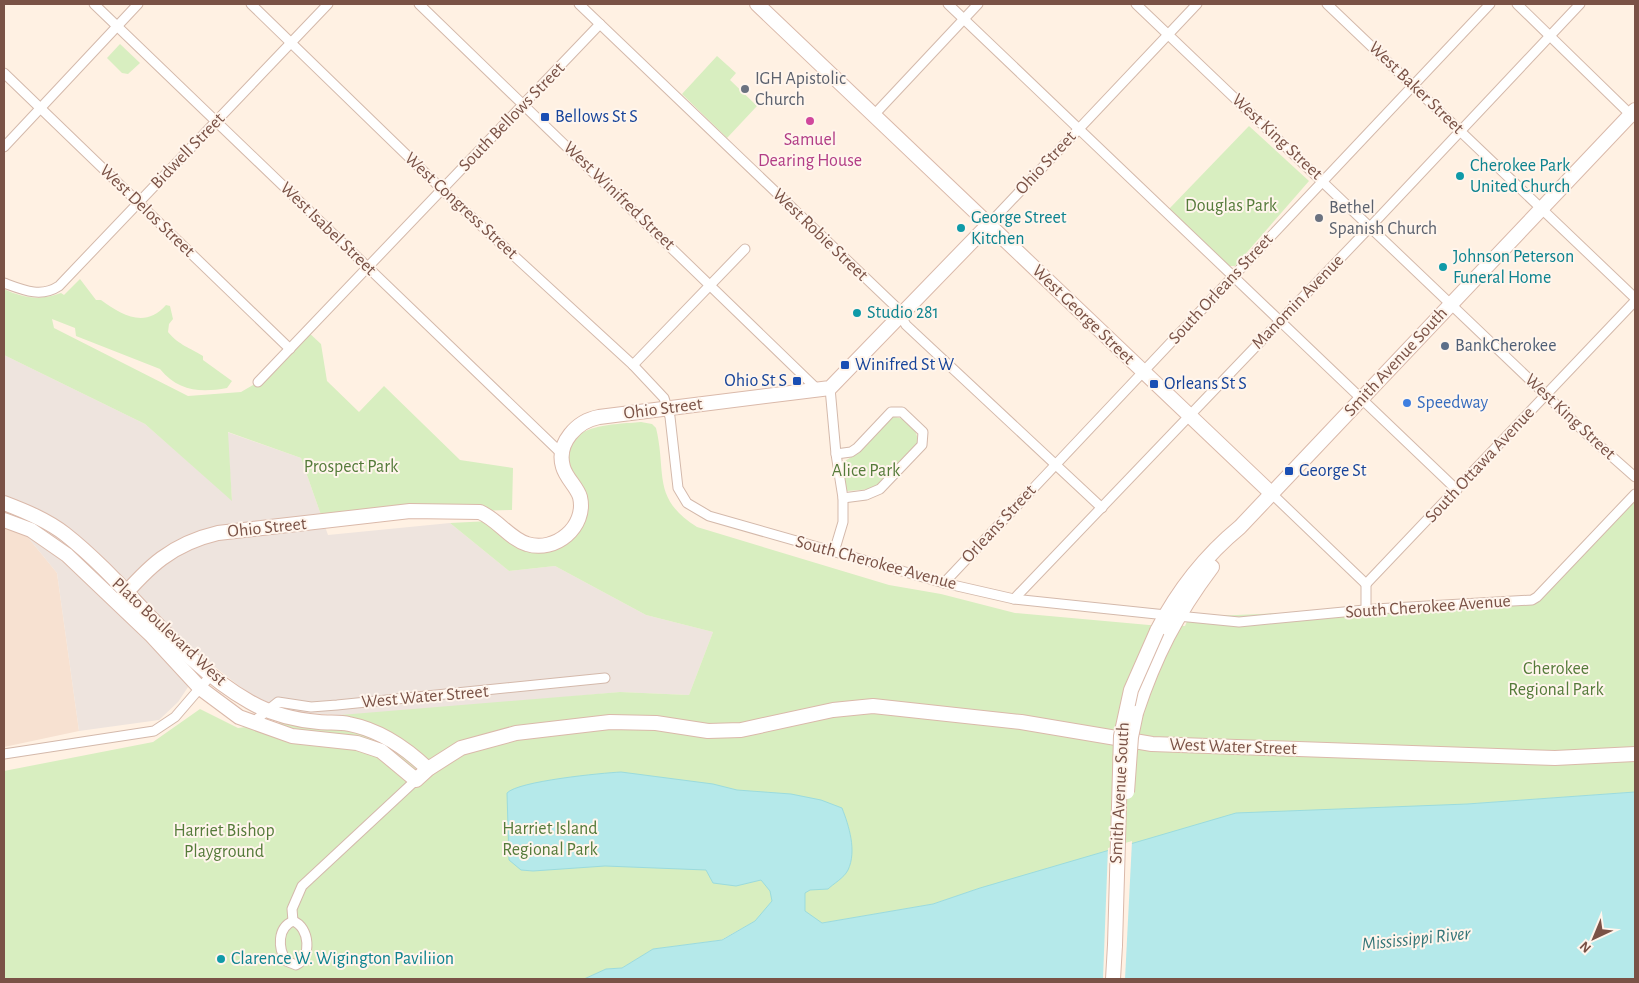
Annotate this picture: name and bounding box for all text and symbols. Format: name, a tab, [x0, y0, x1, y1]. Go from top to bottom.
street label: West Baker Street	[1365, 38, 1467, 138]
street label: South Bellows Street	[456, 59, 569, 175]
place label: IGH Apistolic Church	[755, 70, 846, 109]
marker: IGH Apistolic Church	[739, 83, 751, 95]
street label: West King Street	[1228, 91, 1326, 183]
place label: Bellows St S	[555, 108, 638, 126]
street label: Bidwell Street	[148, 109, 229, 192]
marker: Bellows St S	[539, 111, 551, 123]
marker: Samuel Dearing House	[804, 115, 816, 127]
street label: Ohio Street	[1012, 128, 1080, 198]
place label: Samuel Dearing House	[758, 131, 862, 170]
street label: West Winifred Street	[560, 138, 678, 254]
street label: West Congress Street	[401, 149, 521, 263]
place label: Cherokee Park United Church	[1470, 157, 1571, 196]
street label: West Delos Street	[96, 161, 198, 261]
marker: Cherokee Park United Church	[1454, 170, 1466, 182]
street label: West Isabel Street	[277, 179, 380, 279]
street label: West Robie Street	[769, 185, 871, 285]
park label: Douglas Park	[1185, 197, 1278, 215]
place label: Bethel Spanish Church	[1329, 199, 1437, 238]
place label: George Street Kitchen	[971, 209, 1067, 248]
marker: Bethel Spanish Church	[1313, 212, 1325, 224]
marker: George Street Kitchen	[955, 222, 967, 234]
street label: South Orleans Street	[1165, 230, 1277, 348]
place label: Johnson Peterson Funeral Home	[1453, 248, 1574, 287]
street label: Manomin Avenue	[1249, 251, 1347, 353]
marker: Johnson Peterson Funeral Home	[1437, 261, 1449, 273]
street label: West George Street	[1028, 262, 1138, 368]
place label: Studio 281	[867, 304, 939, 322]
street label: Smith Avenue South	[1341, 304, 1451, 420]
marker: Studio 281	[851, 307, 863, 319]
place label: BankCherokee	[1455, 337, 1556, 355]
marker: BankCherokee	[1439, 340, 1451, 352]
place label: Winifred St W	[855, 356, 954, 374]
marker: Winifred St W	[839, 359, 851, 371]
street label: West King Street	[1521, 371, 1619, 463]
place label: Ohio St S	[724, 372, 787, 390]
marker: Ohio St S	[791, 375, 803, 387]
place label: Orleans St S	[1164, 375, 1247, 393]
marker: Orleans St S	[1148, 378, 1160, 390]
place label: Speedway	[1417, 394, 1488, 412]
street label: Ohio Street	[623, 395, 704, 423]
marker: Speedway	[1401, 397, 1413, 409]
street label: South Ottawa Avenue	[1422, 404, 1538, 526]
park label: Prospect Park	[304, 458, 399, 476]
park label: Alice Park	[832, 462, 901, 480]
place label: George St	[1299, 462, 1367, 480]
marker: George St	[1283, 465, 1295, 477]
street label: Orleans Street	[959, 481, 1040, 566]
street label: Ohio Street	[227, 515, 308, 541]
street label: South Cherokee Avenue	[794, 533, 958, 593]
street label: Plato Boulevard West	[108, 575, 230, 690]
street label: South Cherokee Avenue	[1345, 592, 1511, 622]
park label: Cherokee Regional Park	[1508, 660, 1604, 699]
street label: West Water Street	[361, 682, 489, 712]
street label: Smith Avenue South	[1107, 722, 1133, 864]
street label: West Water Street	[1169, 736, 1297, 758]
park label: Harriet Island Regional Park	[502, 820, 598, 859]
park label: Harriet Bishop Playground	[173, 822, 275, 861]
north arrow	[1569, 913, 1619, 963]
water label: Mississippi River	[1361, 924, 1472, 954]
text: N	[1577, 938, 1594, 955]
place label: Clarence W. Wigington Paviliion	[231, 950, 454, 968]
marker: Clarence W. Wigington Paviliion	[215, 953, 227, 965]

